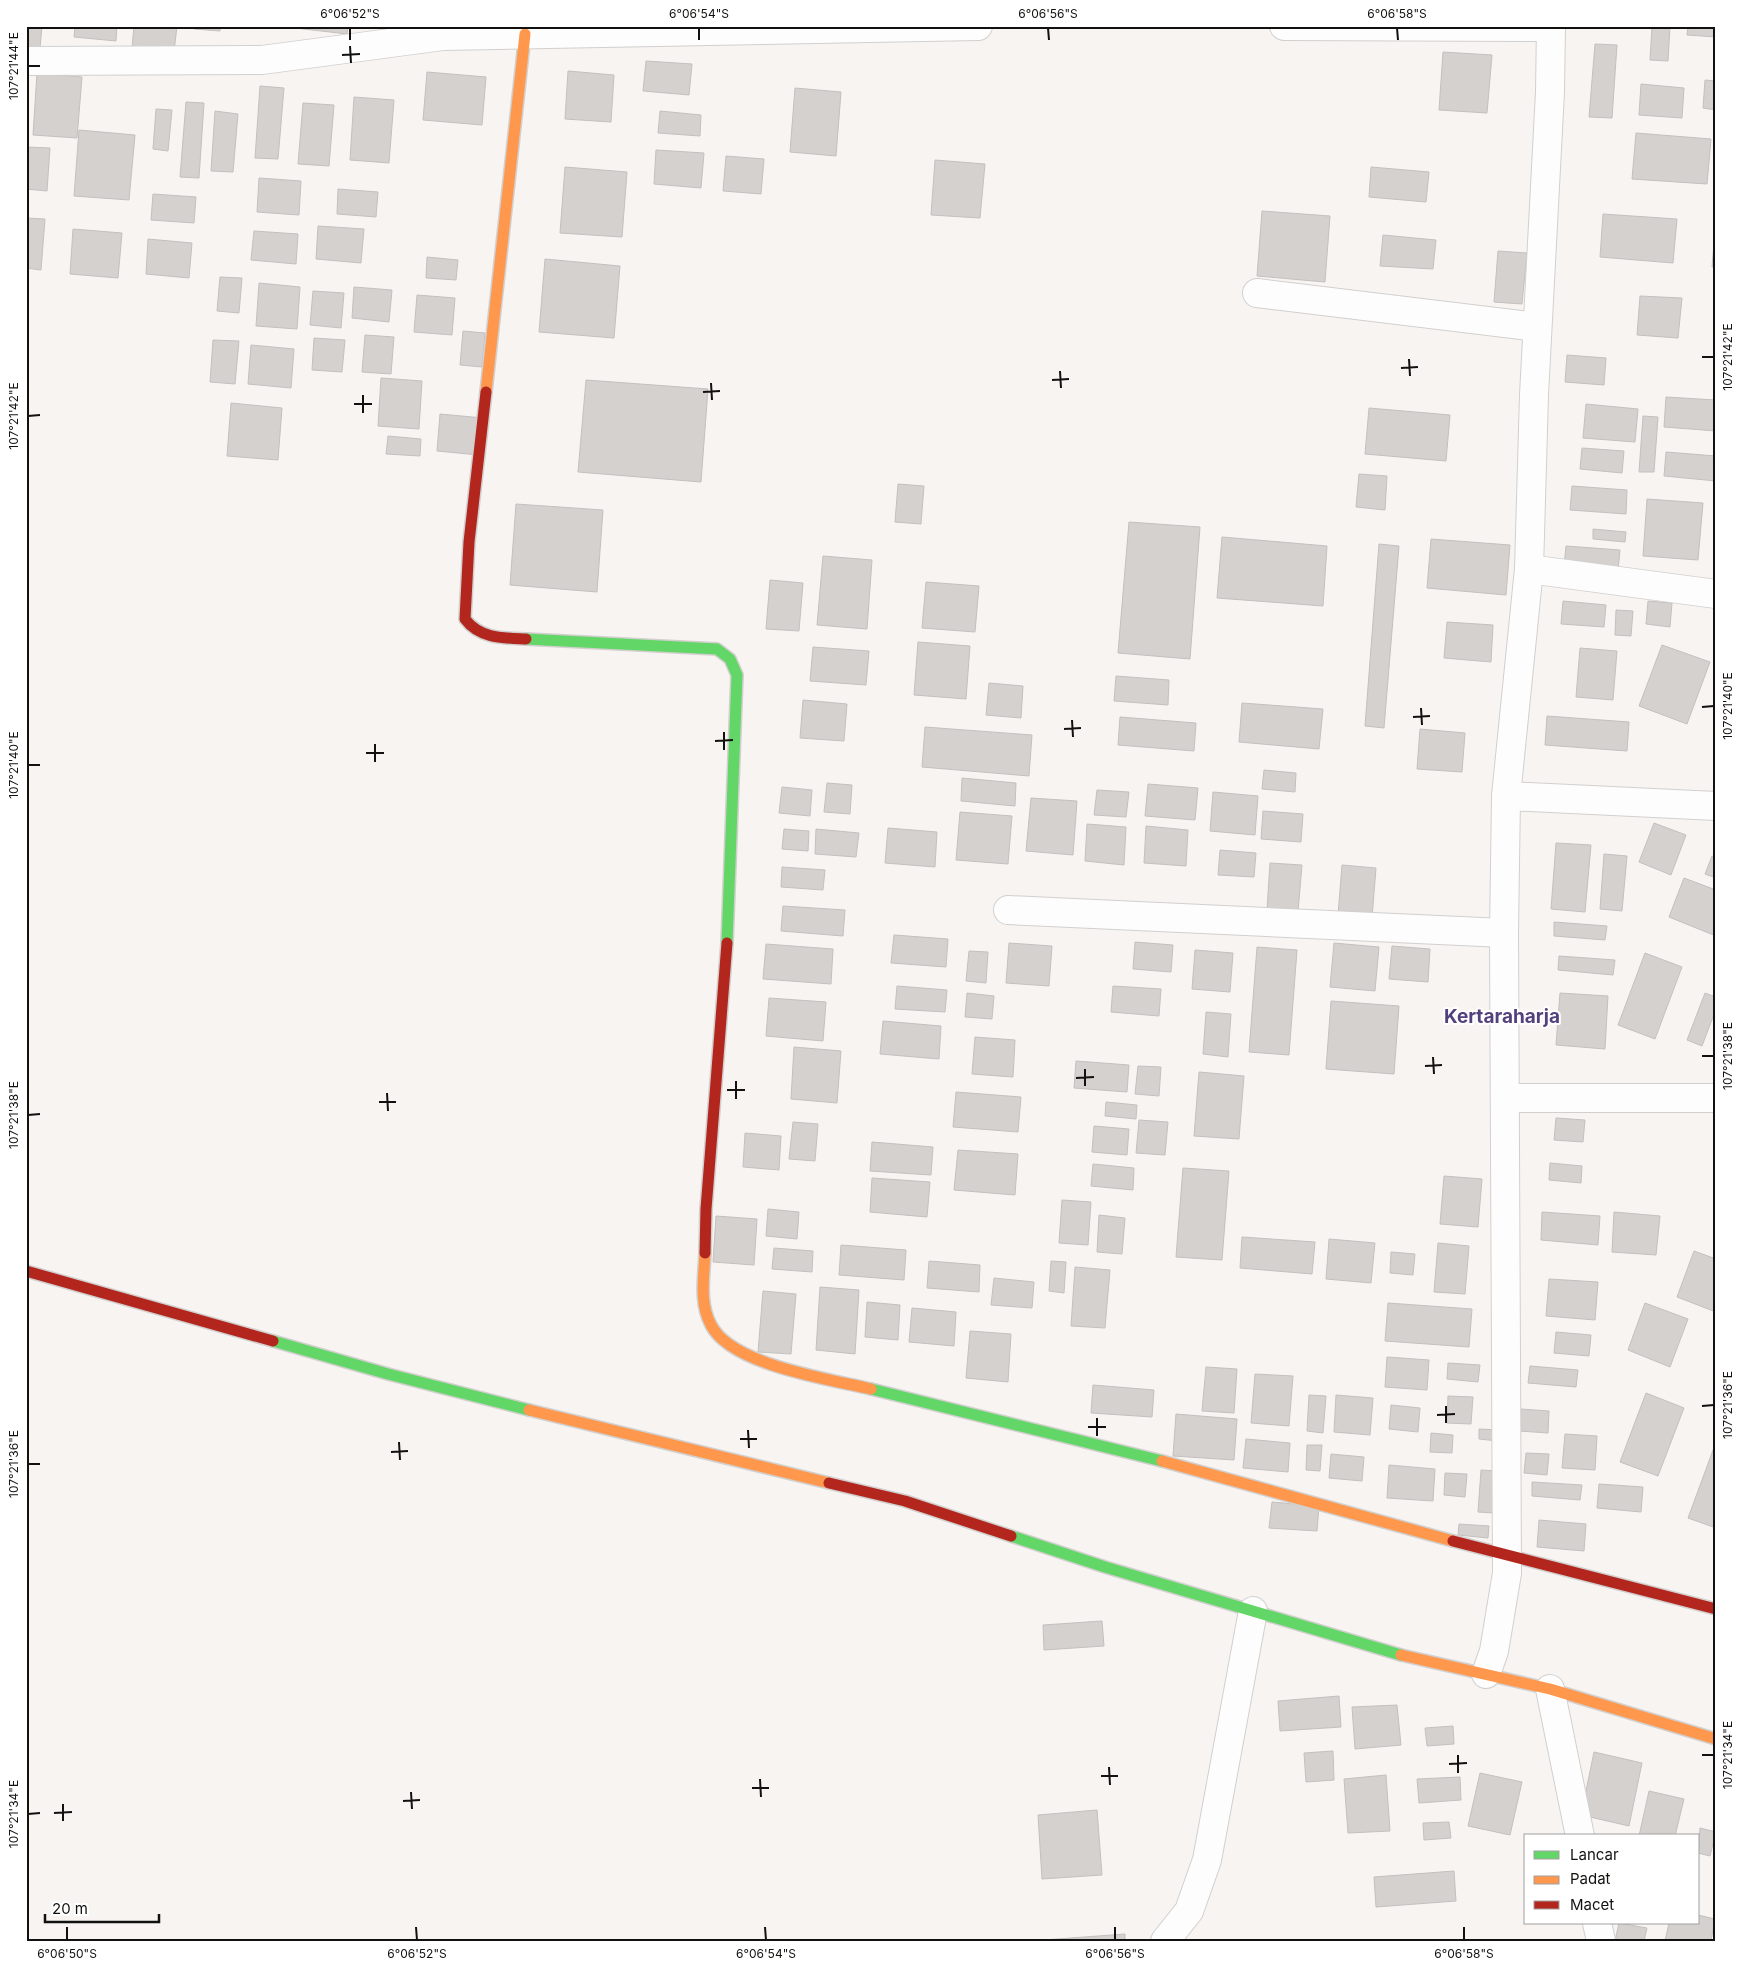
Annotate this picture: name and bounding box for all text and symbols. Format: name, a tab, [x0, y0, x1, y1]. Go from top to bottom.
text: 6°06'52"S	[320, 6, 380, 21]
text: 6°06'54"S	[669, 6, 729, 21]
text: 6°06'56"S	[1018, 6, 1078, 21]
text: 6°06'58"S	[1367, 6, 1427, 21]
text: 107°21'44"E	[6, 32, 21, 100]
text: 107°21'42"E	[1720, 323, 1735, 391]
text: 107°21'42"E	[6, 382, 21, 450]
text: 107°21'40"E	[1720, 672, 1735, 740]
text: 107°21'40"E	[6, 731, 21, 799]
district label: Kertaraharja	[1444, 1005, 1560, 1028]
text: 107°21'38"E	[1720, 1022, 1735, 1090]
text: 107°21'38"E	[6, 1081, 21, 1149]
text: 107°21'36"E	[1720, 1371, 1735, 1439]
text: 107°21'36"E	[6, 1430, 21, 1498]
text: 107°21'34"E	[1720, 1721, 1735, 1789]
text: 107°21'34"E	[6, 1780, 21, 1848]
legend	[1524, 1834, 1700, 1924]
text: Lancar	[1570, 1845, 1619, 1864]
text: Padat	[1570, 1869, 1611, 1888]
scale bar	[45, 1892, 159, 1924]
text: Macet	[1570, 1895, 1614, 1914]
text: 20 m	[52, 1899, 88, 1918]
text: 6°06'50"S	[37, 1946, 97, 1961]
text: 6°06'52"S	[387, 1946, 447, 1961]
text: 6°06'54"S	[736, 1946, 796, 1961]
text: 6°06'56"S	[1085, 1946, 1145, 1961]
text: 6°06'58"S	[1434, 1946, 1494, 1961]

